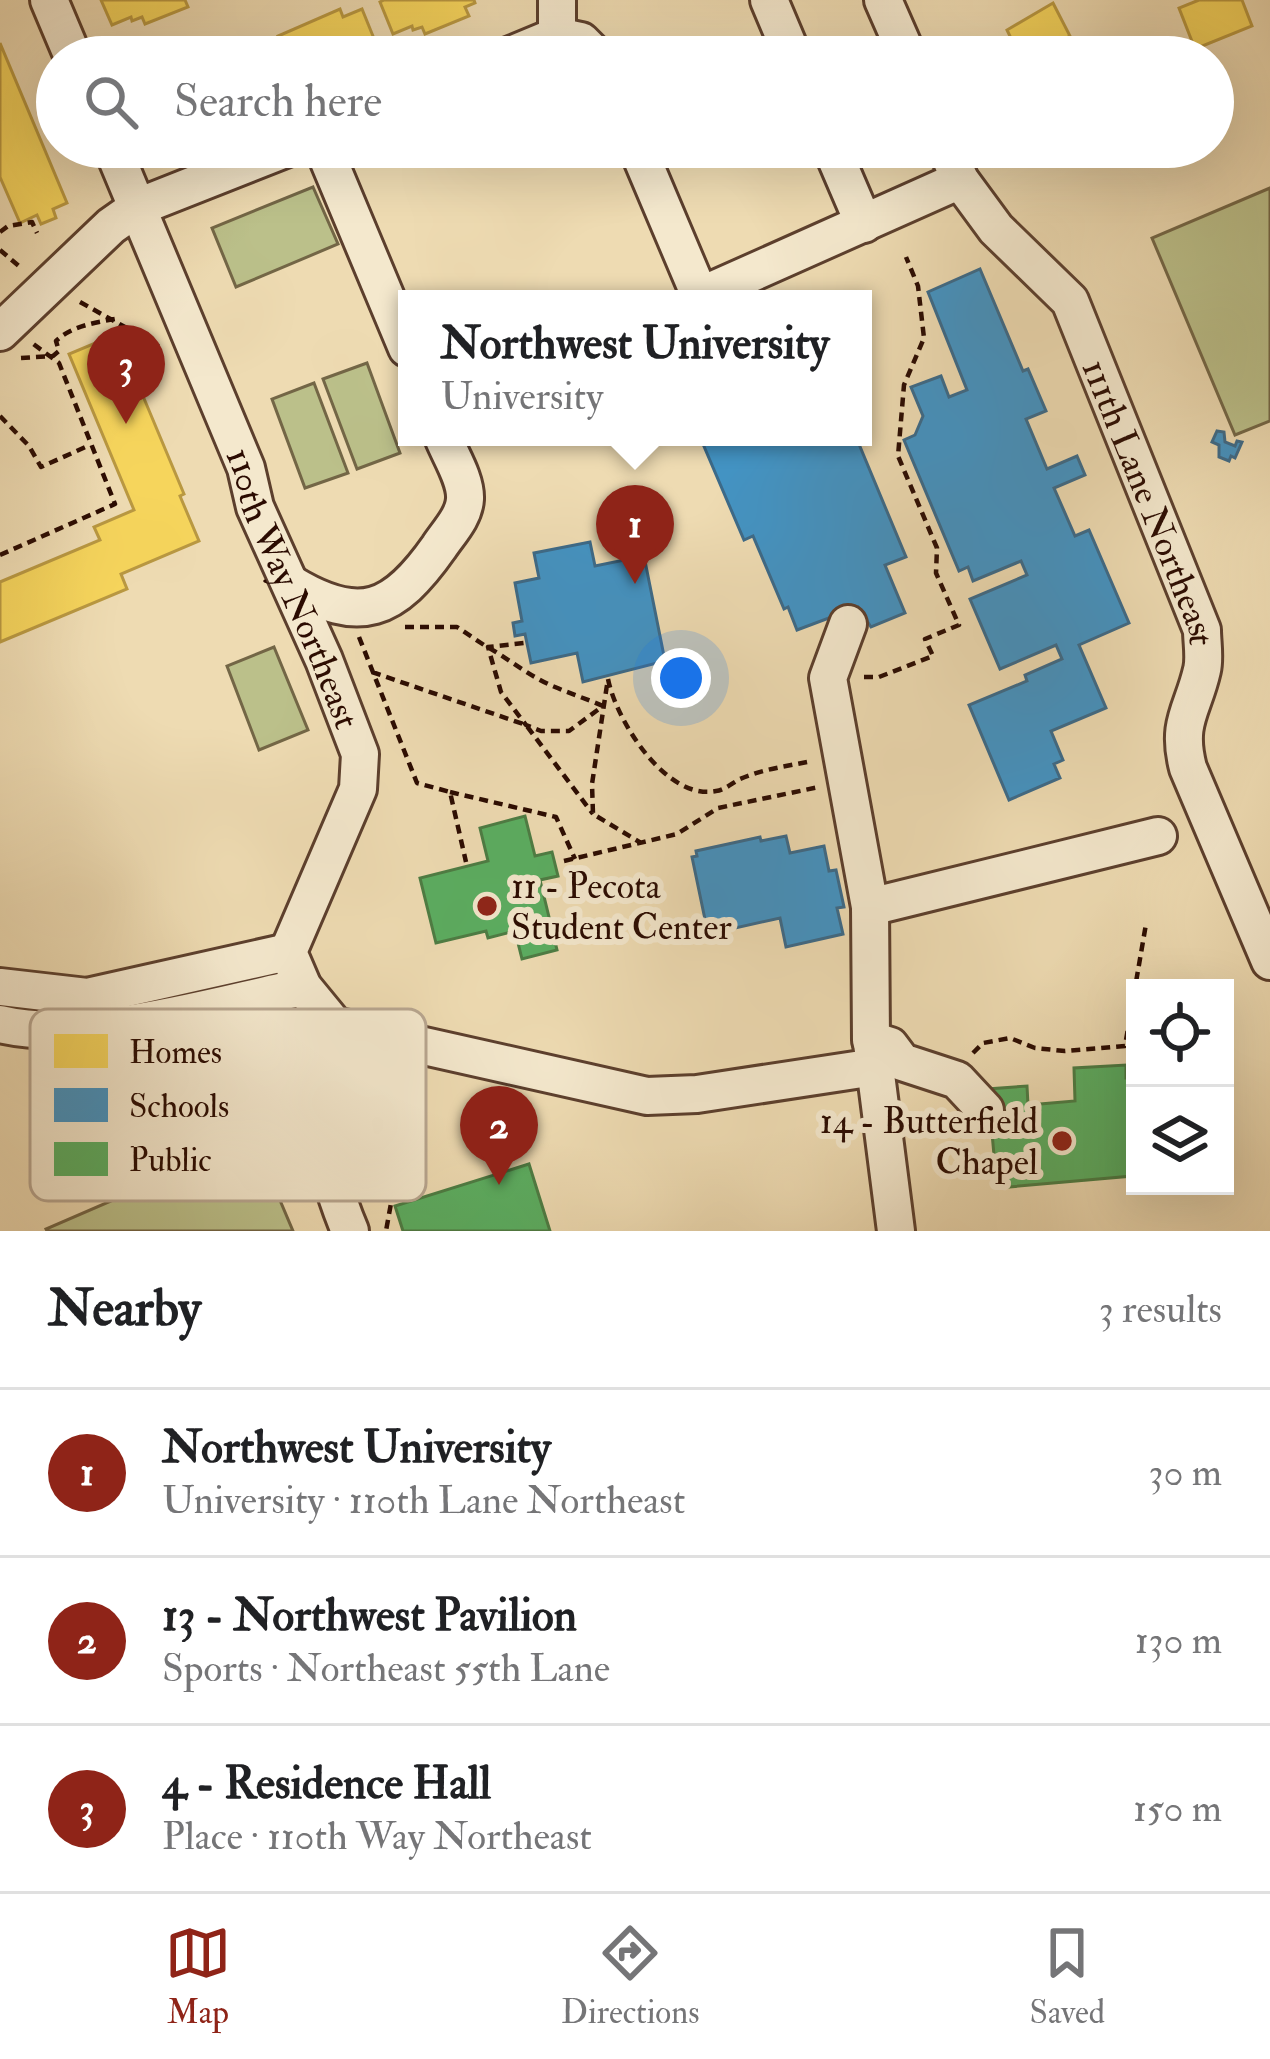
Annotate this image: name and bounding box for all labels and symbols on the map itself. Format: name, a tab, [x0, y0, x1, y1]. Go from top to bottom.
pin: 3	[87, 325, 165, 424]
street label: 111th Lane Northeast	[1072, 353, 1224, 647]
street label: 110th Way Northeast	[216, 441, 369, 735]
pin: 1	[596, 485, 674, 584]
your location	[651, 648, 711, 708]
place label: 11 - Pecota Student Center	[511, 864, 732, 950]
marker: 11 - Pecota Student Center	[474, 893, 500, 919]
legend	[30, 1009, 426, 1201]
text: Homes	[129, 1032, 222, 1073]
text: Schools	[129, 1086, 229, 1127]
pin: 2	[460, 1086, 538, 1185]
place label: 14 - Butterfield Chapel	[820, 1099, 1038, 1185]
marker: 14 - Butterfield Chapel	[1049, 1128, 1075, 1154]
text: Public	[129, 1140, 212, 1181]

